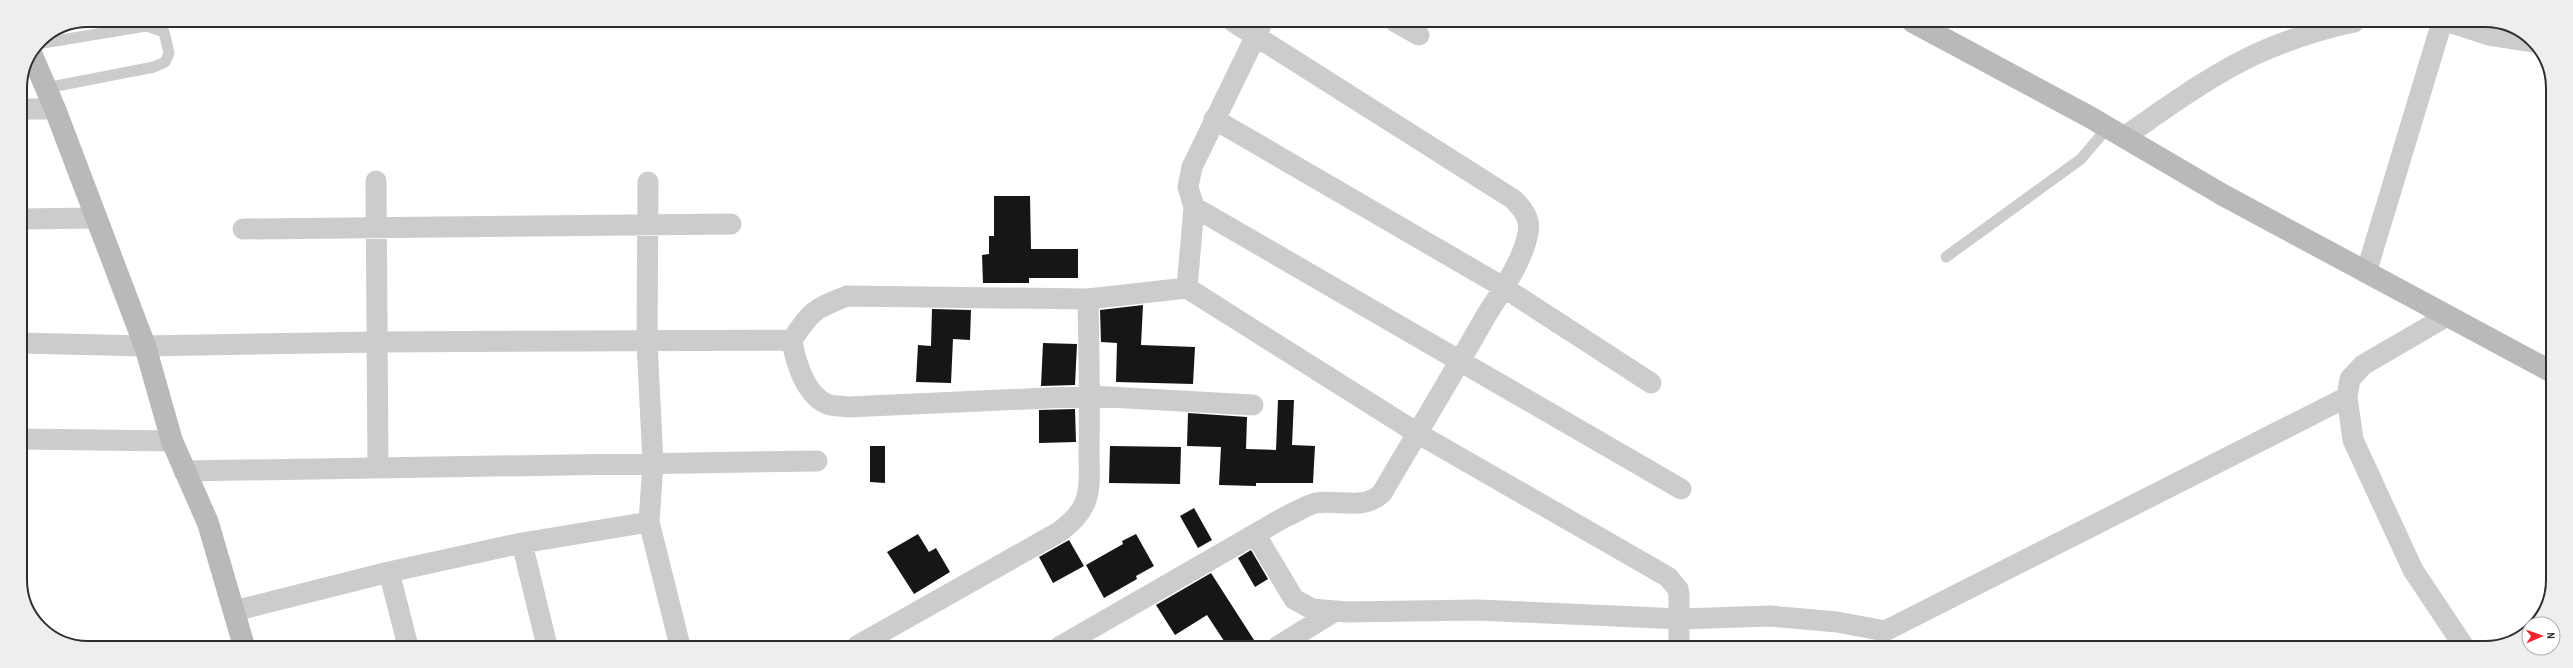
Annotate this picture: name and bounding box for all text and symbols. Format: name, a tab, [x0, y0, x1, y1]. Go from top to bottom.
north arrow	[2521, 616, 2561, 656]
text: N	[2544, 632, 2558, 639]

